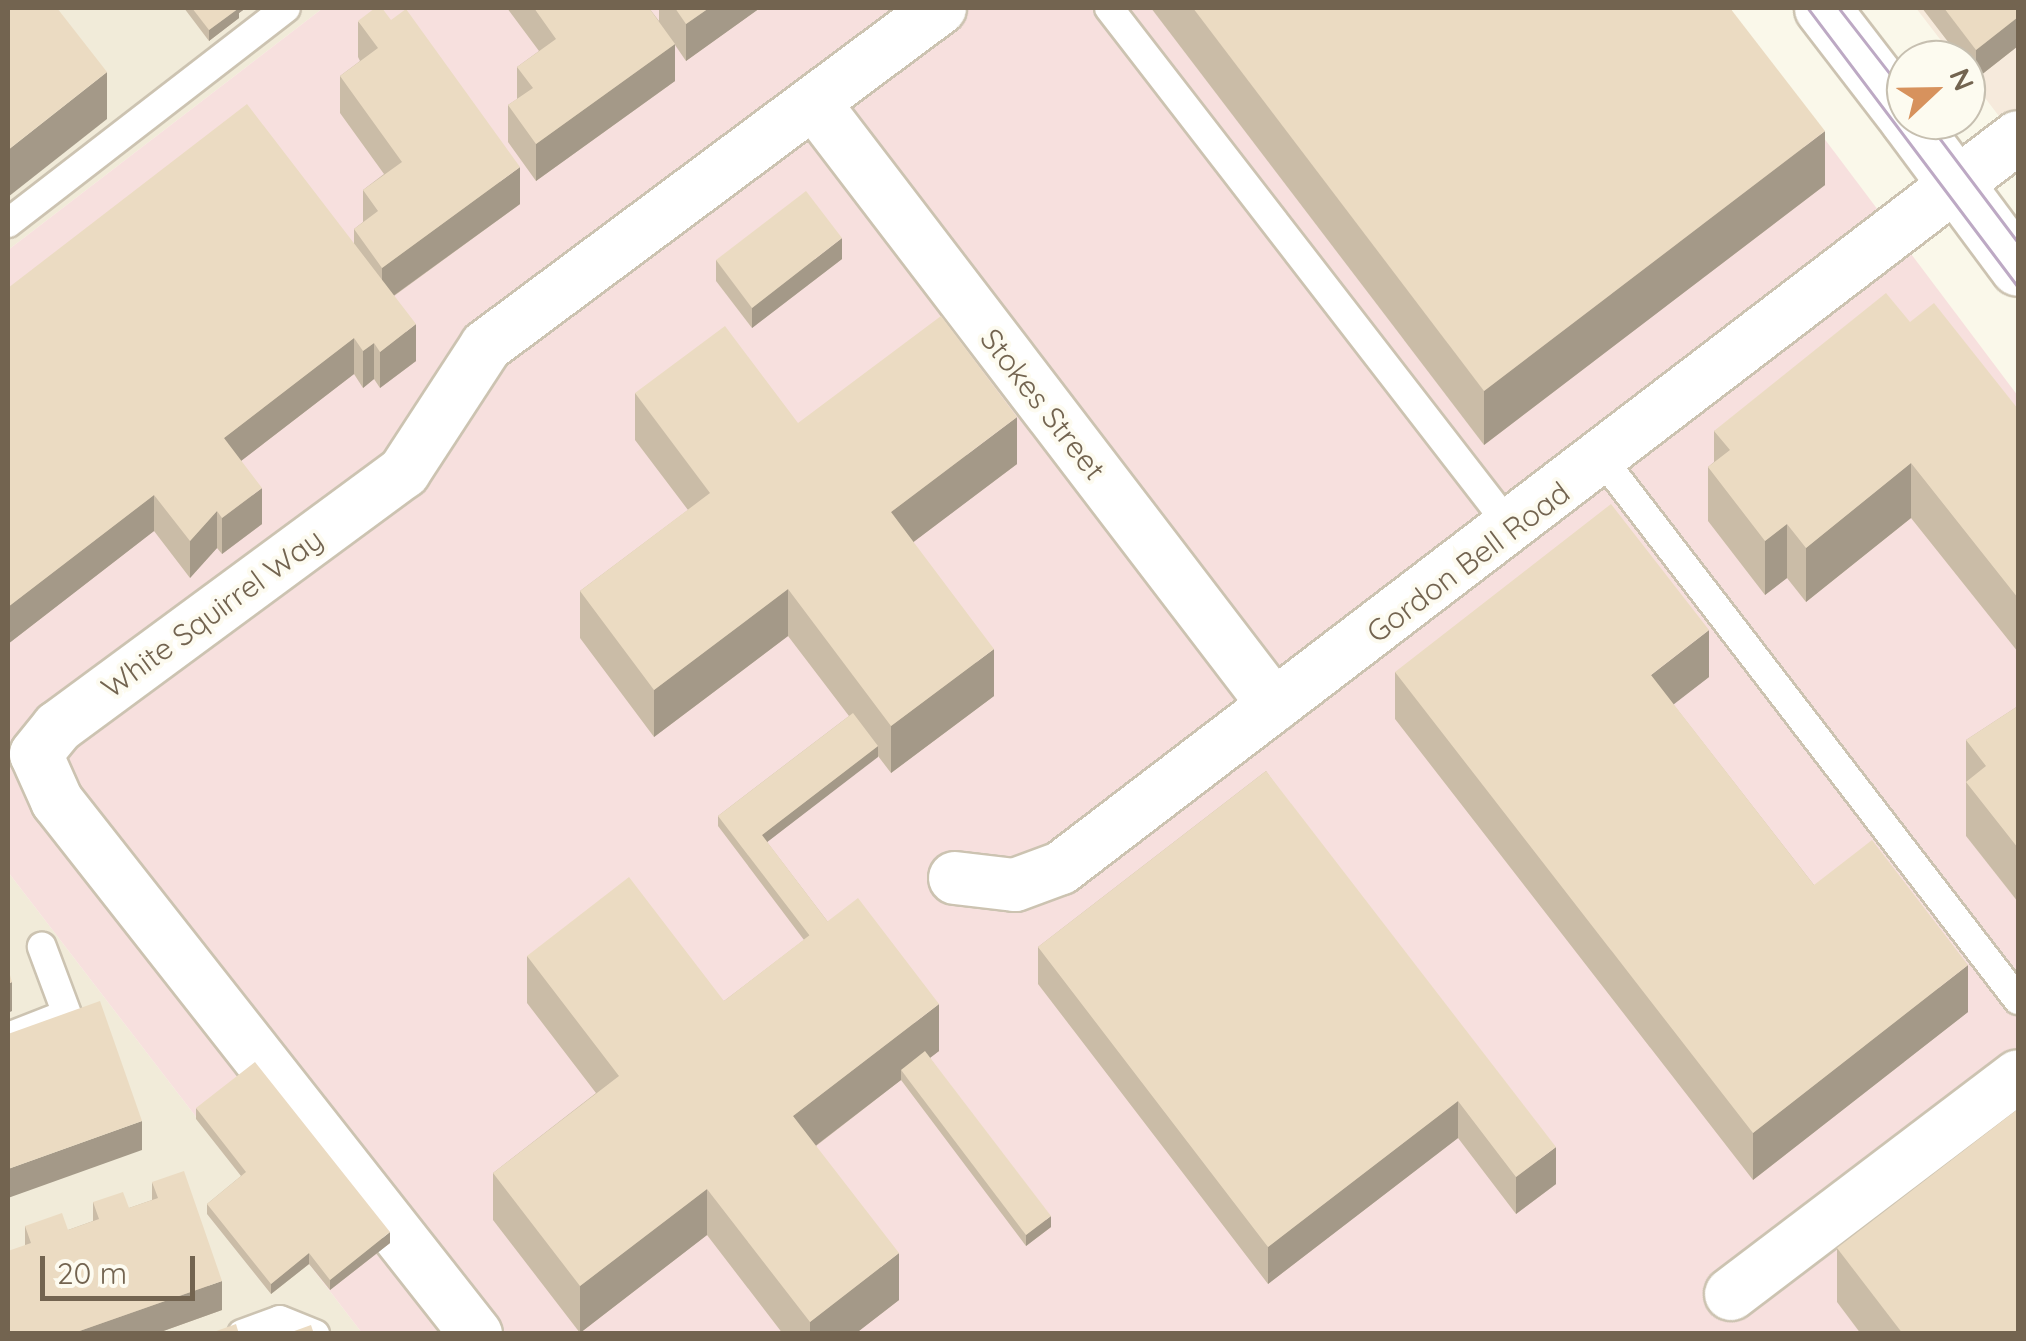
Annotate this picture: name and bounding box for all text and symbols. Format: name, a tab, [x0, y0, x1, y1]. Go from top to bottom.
north arrow	[1886, 40, 1986, 140]
text: N	[1942, 63, 1983, 95]
street label: Stokes Street	[973, 321, 1113, 487]
street label: Gordon Bell Road	[1360, 474, 1576, 650]
street label: White Squirrel Way	[94, 521, 330, 705]
scale bar	[45, 1236, 200, 1298]
text: 20 m	[57, 1254, 127, 1292]

